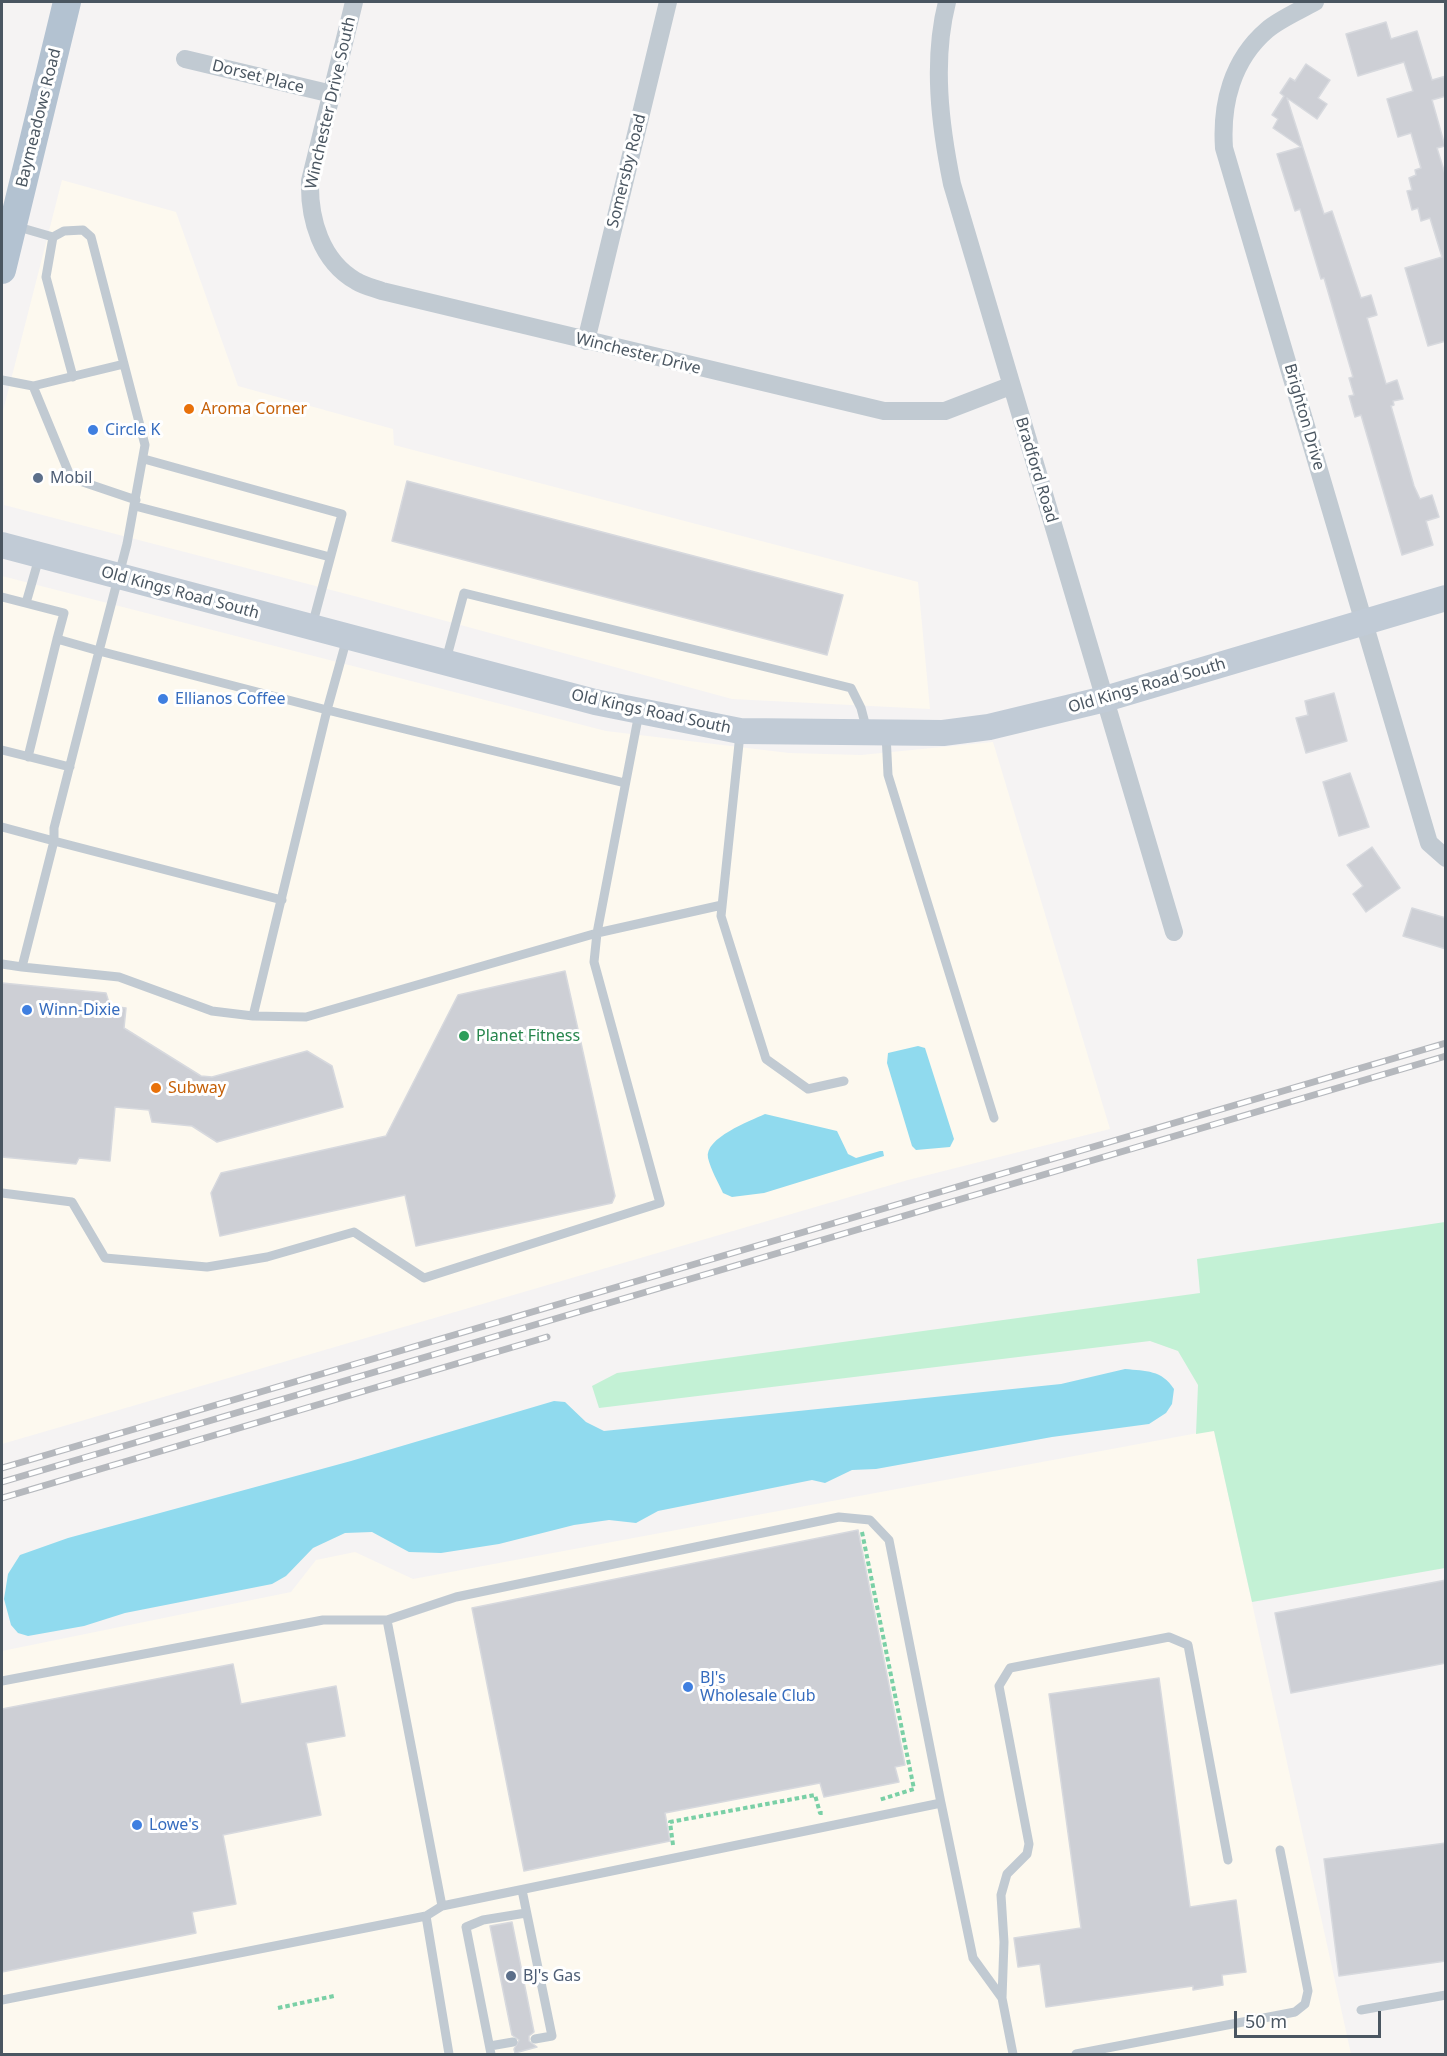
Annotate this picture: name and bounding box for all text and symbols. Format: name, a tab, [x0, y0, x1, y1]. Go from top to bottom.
street label: Winchester Drive South	[302, 15, 360, 191]
street label: Baymeadows Road	[12, 47, 66, 189]
street label: Dorset Place	[210, 56, 306, 98]
street label: Somersby Road	[604, 112, 650, 230]
street label: Winchester Drive	[573, 329, 703, 379]
street label: Brighton Drive	[1280, 362, 1328, 472]
place label: Aroma Corner	[201, 399, 307, 419]
marker: Aroma Corner	[182, 402, 196, 416]
street label: Bradford Road	[1011, 415, 1061, 525]
place label: Circle K	[105, 420, 160, 440]
marker: Circle K	[86, 423, 100, 437]
place label: Mobil	[50, 468, 92, 488]
marker: Mobil	[31, 471, 45, 485]
street label: Old Kings Road South	[99, 563, 261, 623]
street label: Old Kings Road South	[1066, 654, 1228, 718]
street label: Old Kings Road South	[569, 686, 733, 738]
place label: Ellianos Coffee	[175, 689, 285, 709]
marker: Ellianos Coffee	[156, 692, 170, 706]
place label: Winn-Dixie	[39, 1000, 120, 1020]
marker: Winn-Dixie	[20, 1003, 34, 1017]
place label: Planet Fitness	[476, 1026, 580, 1046]
marker: Planet Fitness	[457, 1029, 471, 1043]
place label: Subway	[168, 1078, 226, 1098]
marker: Subway	[149, 1081, 163, 1095]
place label: BJ's Wholesale Club	[700, 1668, 816, 1706]
marker: BJ's Wholesale Club	[681, 1680, 695, 1694]
place label: Lowe's	[149, 1815, 199, 1835]
marker: Lowe's	[130, 1818, 144, 1832]
place label: BJ's Gas	[523, 1966, 581, 1986]
marker: BJ's Gas	[504, 1969, 518, 1983]
scale bar	[1237, 1999, 1384, 2037]
text: 50 m	[1245, 2009, 1287, 2033]

